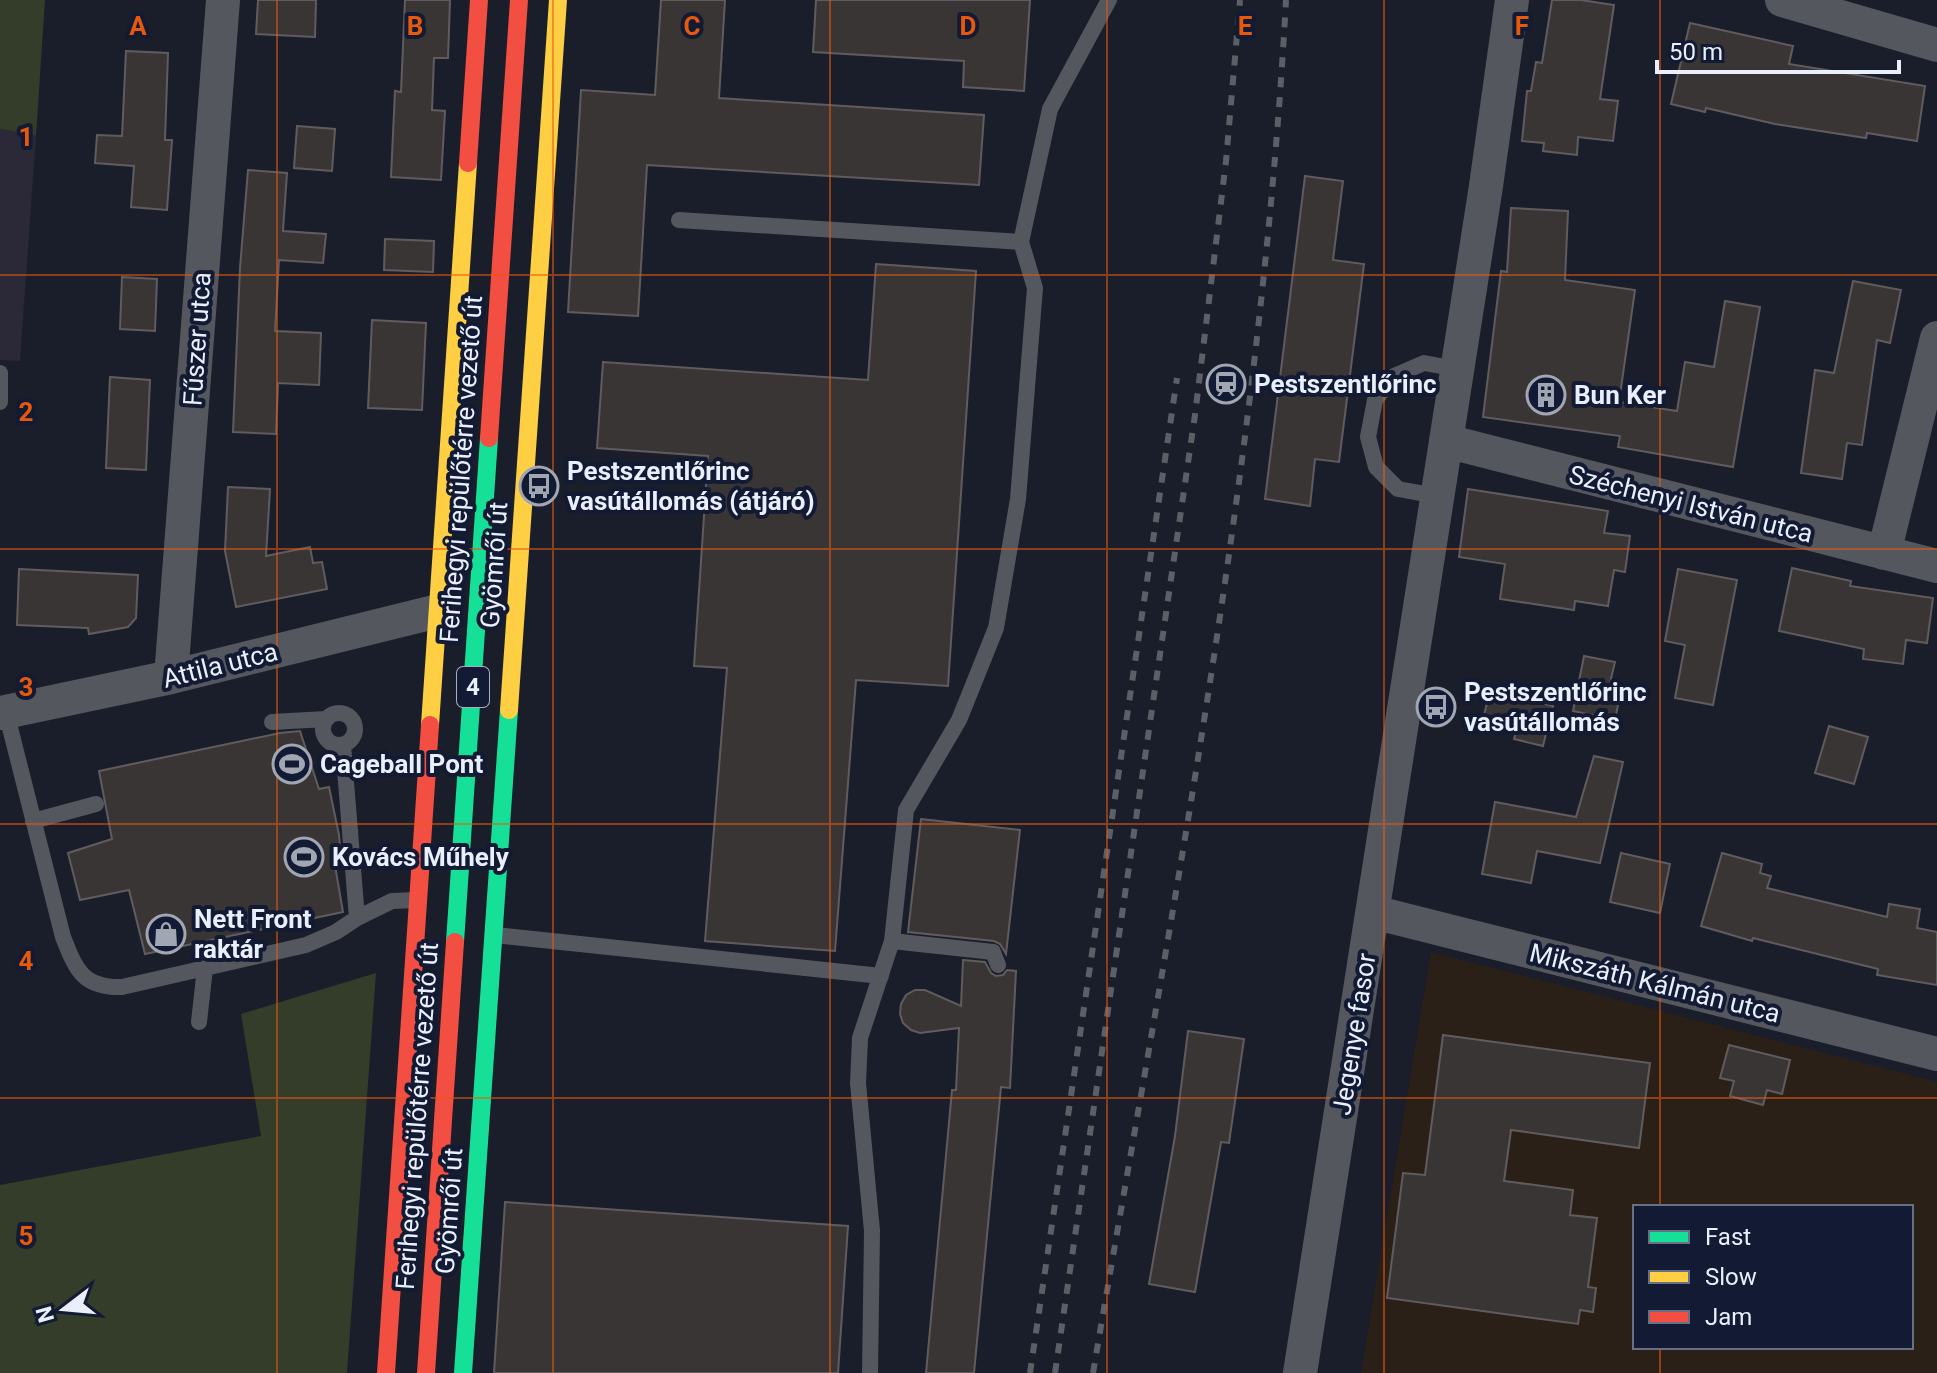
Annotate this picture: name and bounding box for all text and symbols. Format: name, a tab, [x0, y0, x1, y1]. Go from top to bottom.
text: A	[129, 11, 147, 41]
text: B	[407, 11, 423, 41]
text: C	[683, 11, 701, 41]
text: D	[960, 11, 976, 41]
text: E	[1238, 11, 1253, 41]
text: F	[1515, 11, 1529, 41]
scale bar	[1657, 24, 1899, 74]
text: 50 m	[1669, 38, 1723, 66]
text: 1	[19, 122, 33, 152]
street label: Fűszer utca	[177, 271, 217, 407]
street label: Ferihegyi repülőtérre vezető út	[434, 294, 488, 644]
station icon: Pestszentlőrinc	[1205, 363, 1247, 405]
place label: Pestszentlőrinc	[1254, 369, 1437, 399]
building icon: Bun Ker	[1525, 374, 1567, 416]
place label: Bun Ker	[1574, 380, 1666, 410]
text: 2	[19, 397, 33, 427]
place label: Pestszentlőrinc vasútállomás (átjáró)	[567, 456, 815, 516]
street label: Széchenyi István utca	[1566, 459, 1816, 549]
bus stop icon: Pestszentlőrinc vasútállomás (átjáró)	[518, 465, 560, 507]
street label: Gyömrői út	[475, 501, 513, 629]
street label: Attila utca	[159, 636, 281, 694]
road number: 4	[457, 667, 489, 707]
text: 3	[19, 672, 33, 702]
place label: Pestszentlőrinc vasútállomás	[1464, 677, 1647, 737]
bus stop icon: Pestszentlőrinc vasútállomás	[1415, 686, 1457, 728]
sports icon: Cageball Pont	[271, 743, 313, 785]
place label: Cageball Pont	[320, 749, 483, 779]
sports icon: Kovács Műhely	[283, 836, 325, 878]
place label: Kovács Műhely	[332, 842, 510, 872]
place label: Nett Front raktár	[194, 904, 312, 964]
shop icon: Nett Front raktár	[145, 913, 187, 955]
street label: Mikszáth Kálmán utca	[1527, 937, 1783, 1029]
street label: Ferihegyi repülőtérre vezető út	[390, 941, 444, 1291]
text: 4	[19, 946, 34, 976]
street label: Jegenye fasor	[1326, 951, 1382, 1117]
street label: Gyömrői út	[430, 1147, 468, 1275]
legend	[1633, 1205, 1913, 1349]
text: 5	[19, 1221, 33, 1251]
text: Fast	[1705, 1223, 1751, 1251]
text: Slow	[1705, 1263, 1757, 1291]
north arrow	[24, 1269, 104, 1349]
text: N	[31, 1303, 59, 1325]
text: Jam	[1705, 1303, 1752, 1331]

